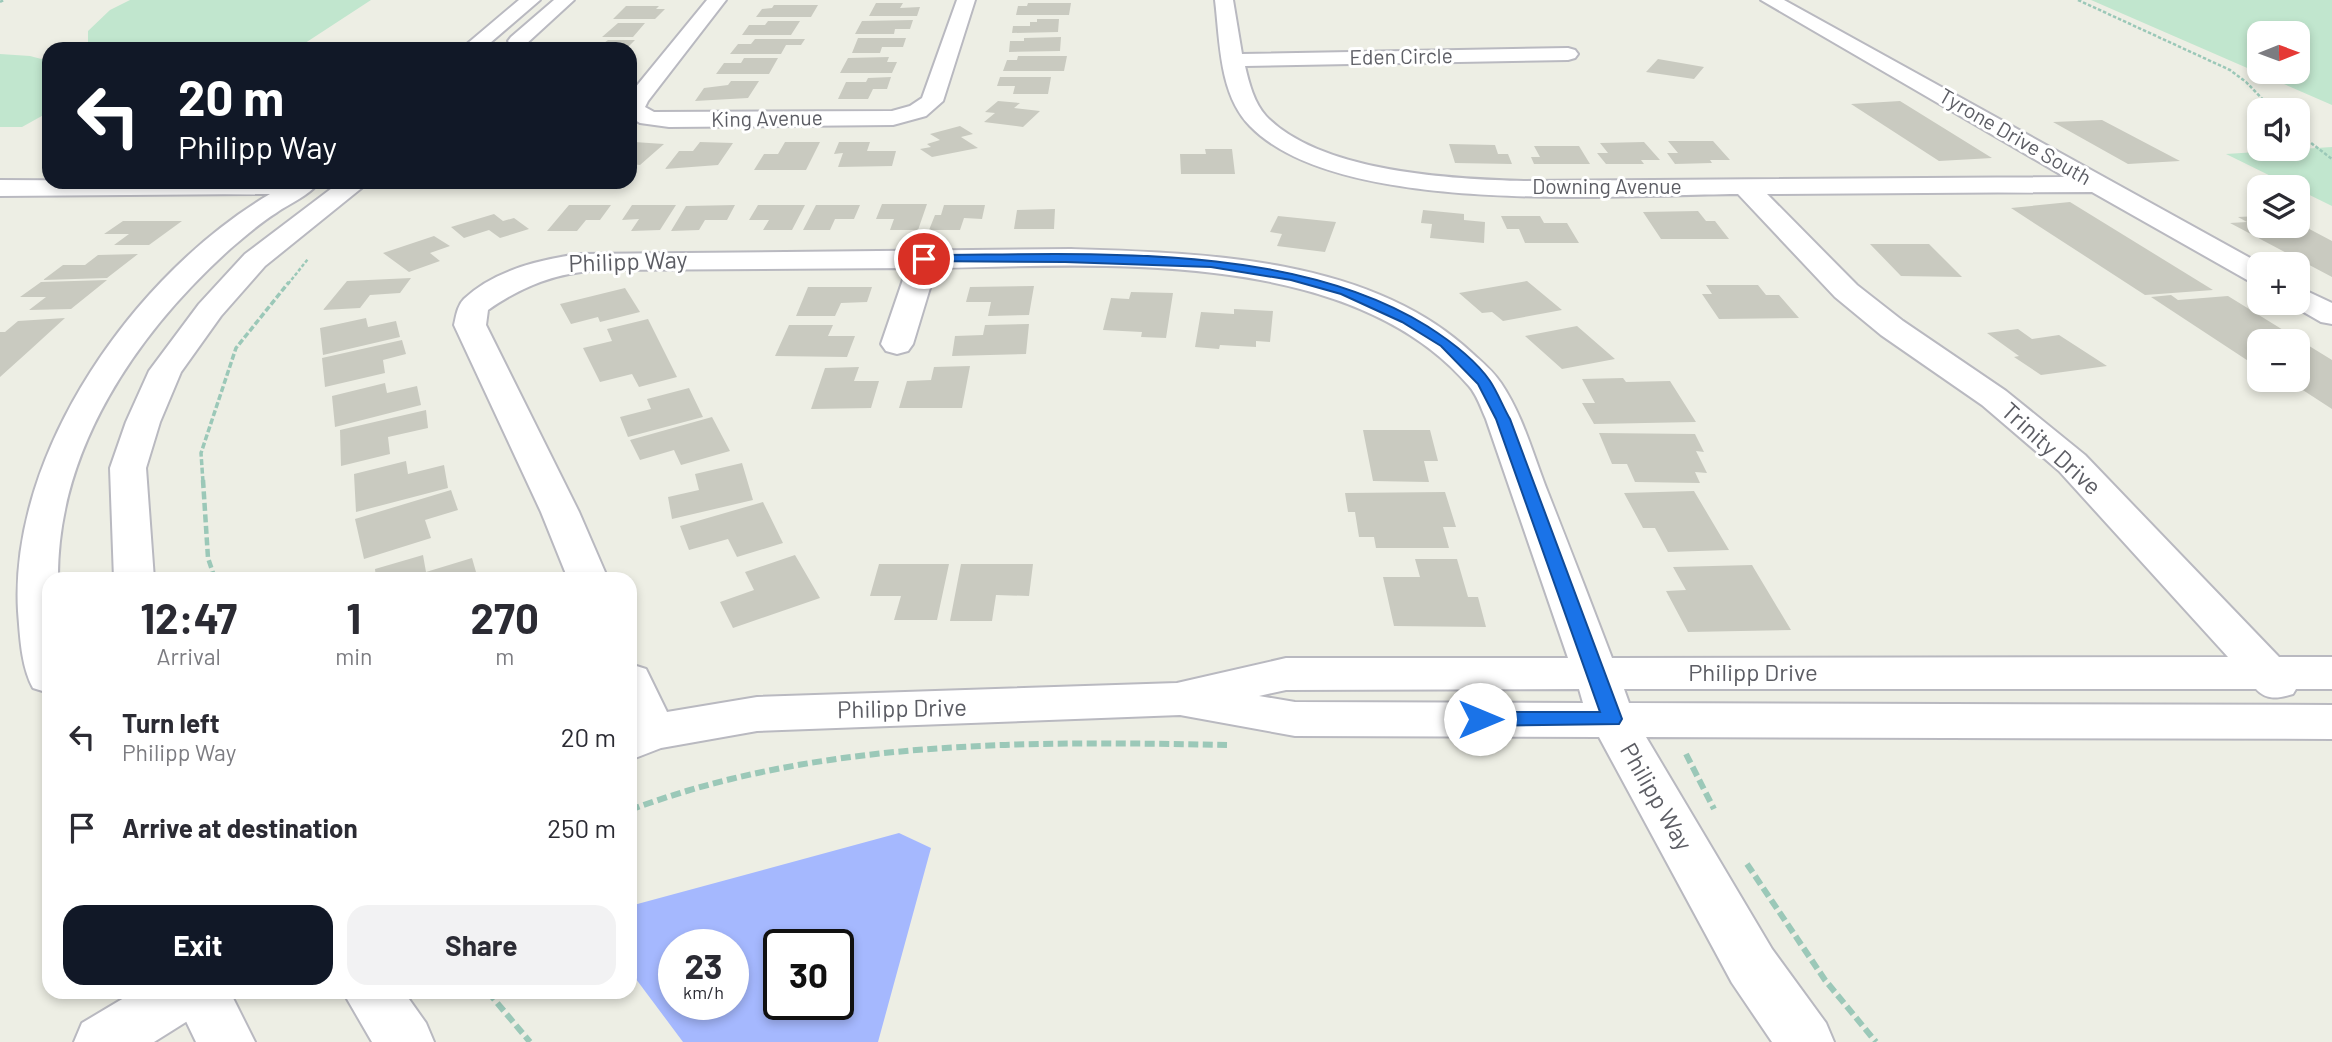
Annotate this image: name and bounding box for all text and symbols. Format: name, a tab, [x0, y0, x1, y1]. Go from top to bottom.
north arrow	[2247, 21, 2310, 84]
map controls	[2247, 21, 2310, 392]
street label: Eden Circle	[1349, 42, 1453, 69]
text: 20 m	[178, 67, 284, 126]
icon: left	[63, 70, 154, 161]
street label: Tyrone Drive South	[1935, 82, 2096, 189]
button: sound	[2247, 98, 2310, 161]
street label: King Avenue	[711, 104, 823, 131]
text: Philipp Way	[178, 127, 337, 165]
street label: Downing Avenue	[1532, 173, 1682, 198]
button: layers	[2247, 175, 2310, 238]
pin	[894, 229, 954, 289]
icon: arrive	[905, 240, 943, 278]
street label: Philipp Way	[568, 244, 688, 277]
button: +	[2247, 252, 2310, 315]
button: −	[2247, 329, 2310, 392]
street label: Trinity Drive	[1996, 395, 2108, 500]
text: 12:47	[140, 592, 237, 642]
text: 1	[346, 592, 361, 642]
text: 270	[471, 592, 539, 642]
text: Arrival	[156, 642, 221, 670]
text: min	[335, 642, 372, 670]
text: m	[495, 642, 514, 670]
street label: Philipp Drive	[1688, 657, 1818, 686]
position arrow	[1443, 682, 1517, 756]
street label: Philipp Drive	[837, 692, 967, 723]
text: Turn left	[122, 707, 220, 738]
icon: left	[63, 718, 101, 756]
text: 20 m	[561, 721, 616, 752]
street label: Philipp Way	[1615, 737, 1700, 855]
text: Philipp Way	[122, 738, 236, 766]
icon: arrive	[63, 809, 101, 847]
text: Arrive at destination	[122, 812, 358, 843]
text: 250 m	[547, 812, 616, 843]
button: Exit	[63, 905, 333, 985]
button: Share	[347, 905, 616, 985]
speed limit sign: 30	[763, 929, 854, 1020]
text: 23	[684, 944, 723, 986]
text: km/h	[683, 981, 724, 1003]

